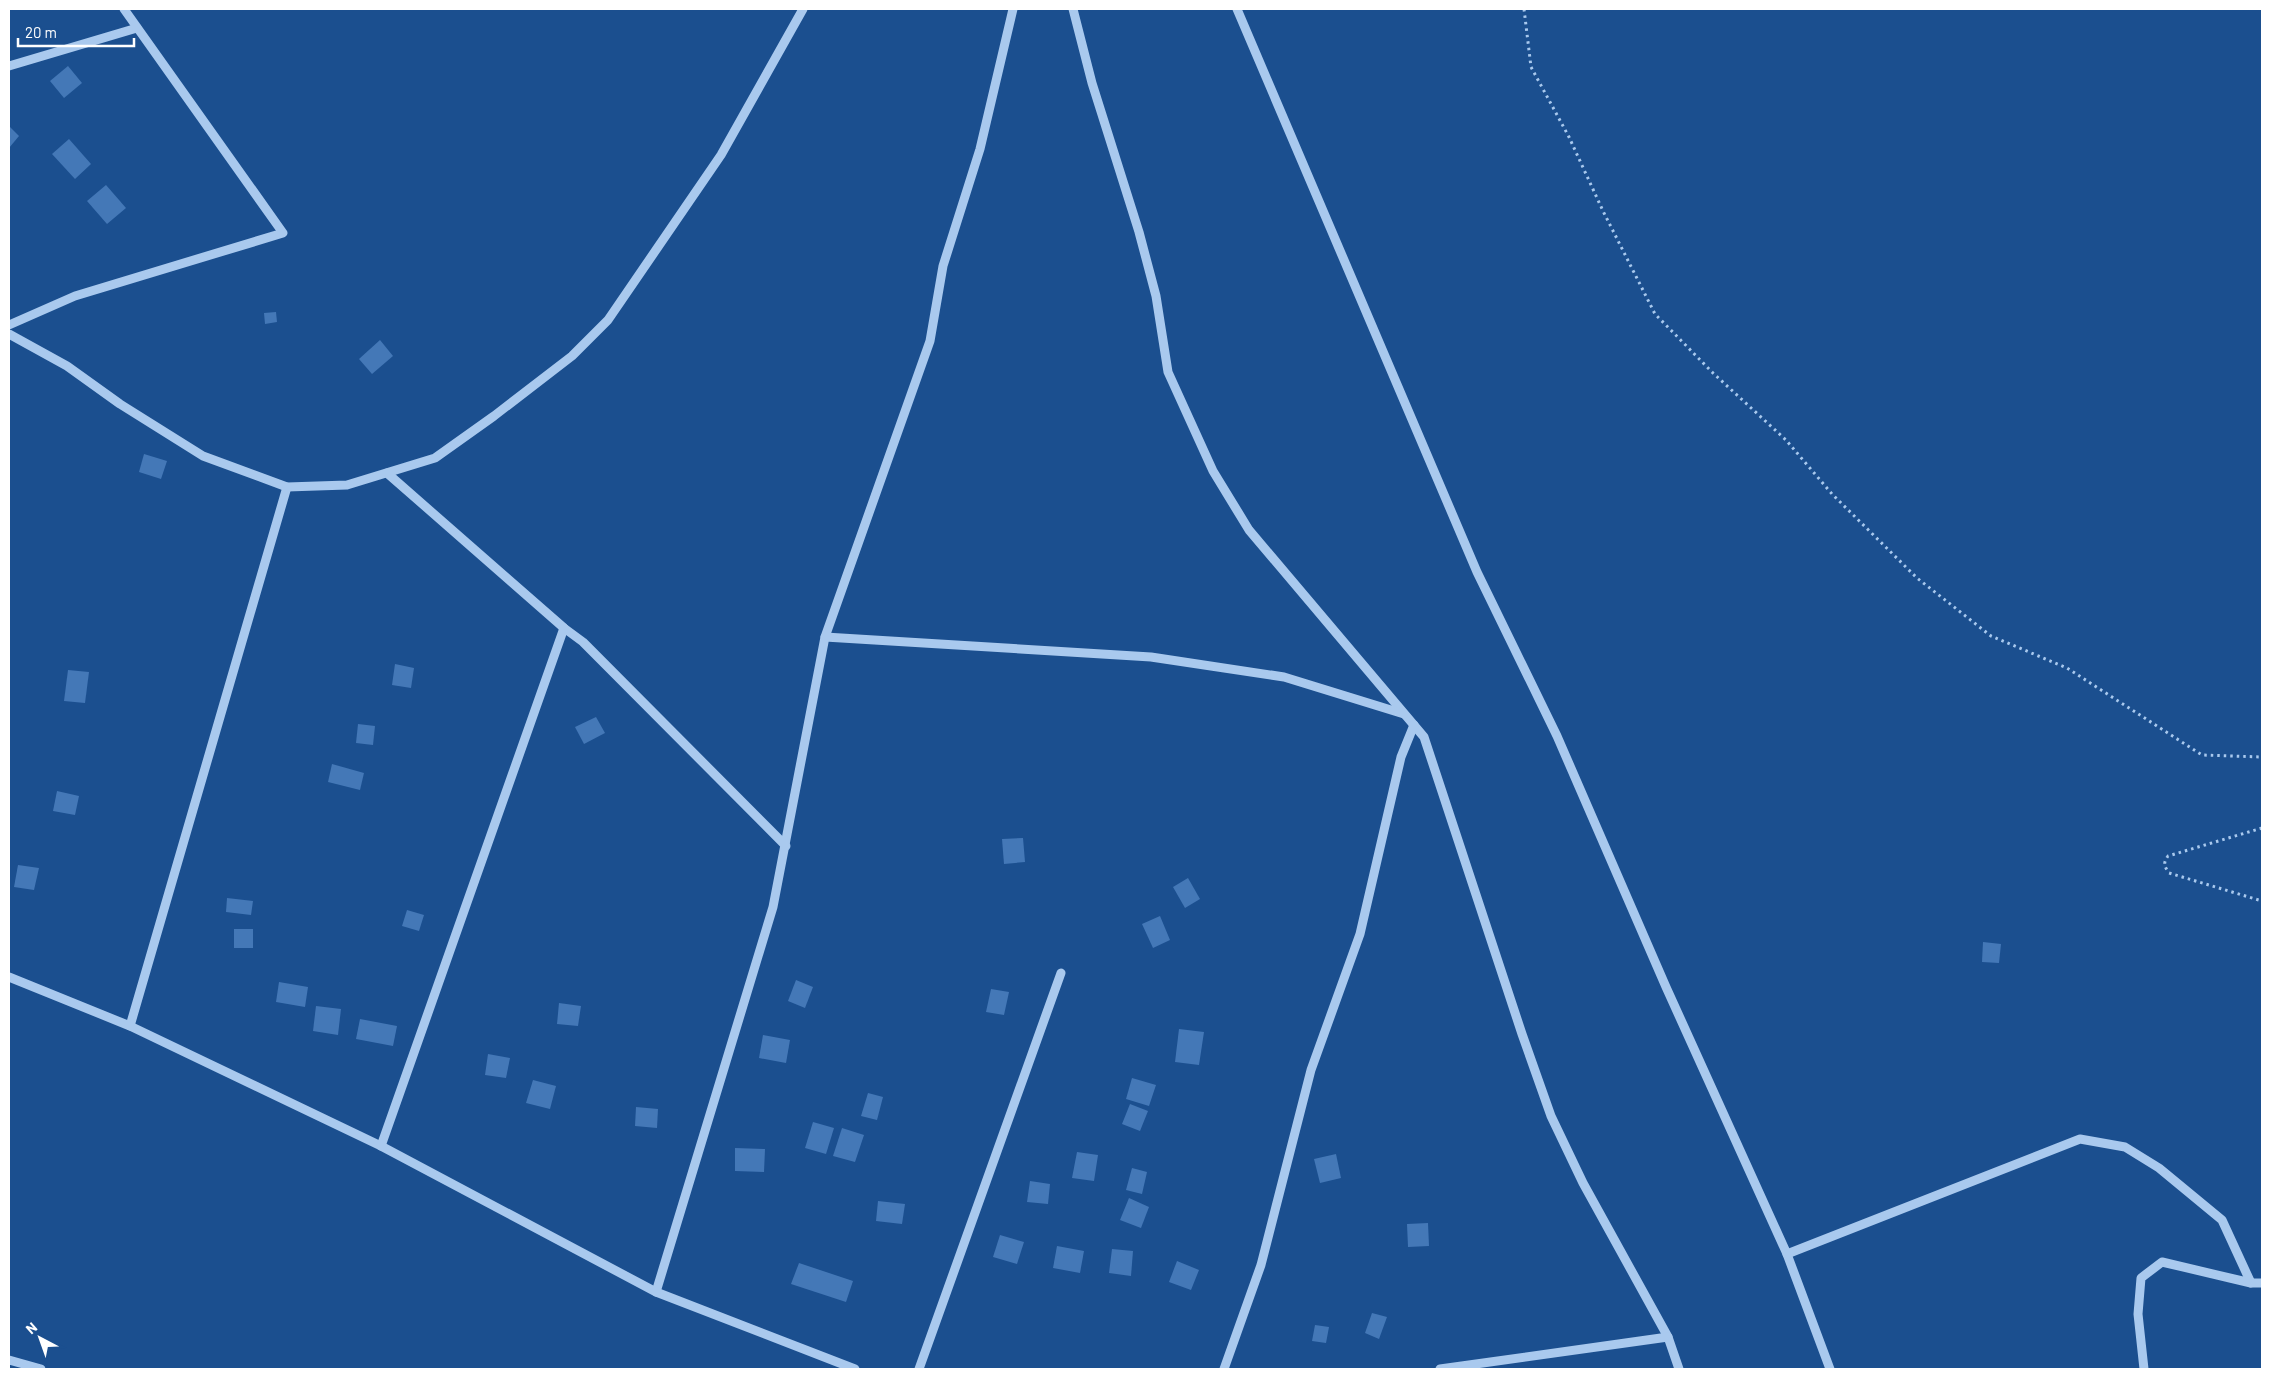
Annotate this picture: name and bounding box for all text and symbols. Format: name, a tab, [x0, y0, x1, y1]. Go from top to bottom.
scale bar	[18, 15, 134, 47]
text: 20 m	[25, 23, 57, 41]
north arrow	[15, 1313, 65, 1363]
text: N	[22, 1318, 40, 1337]

